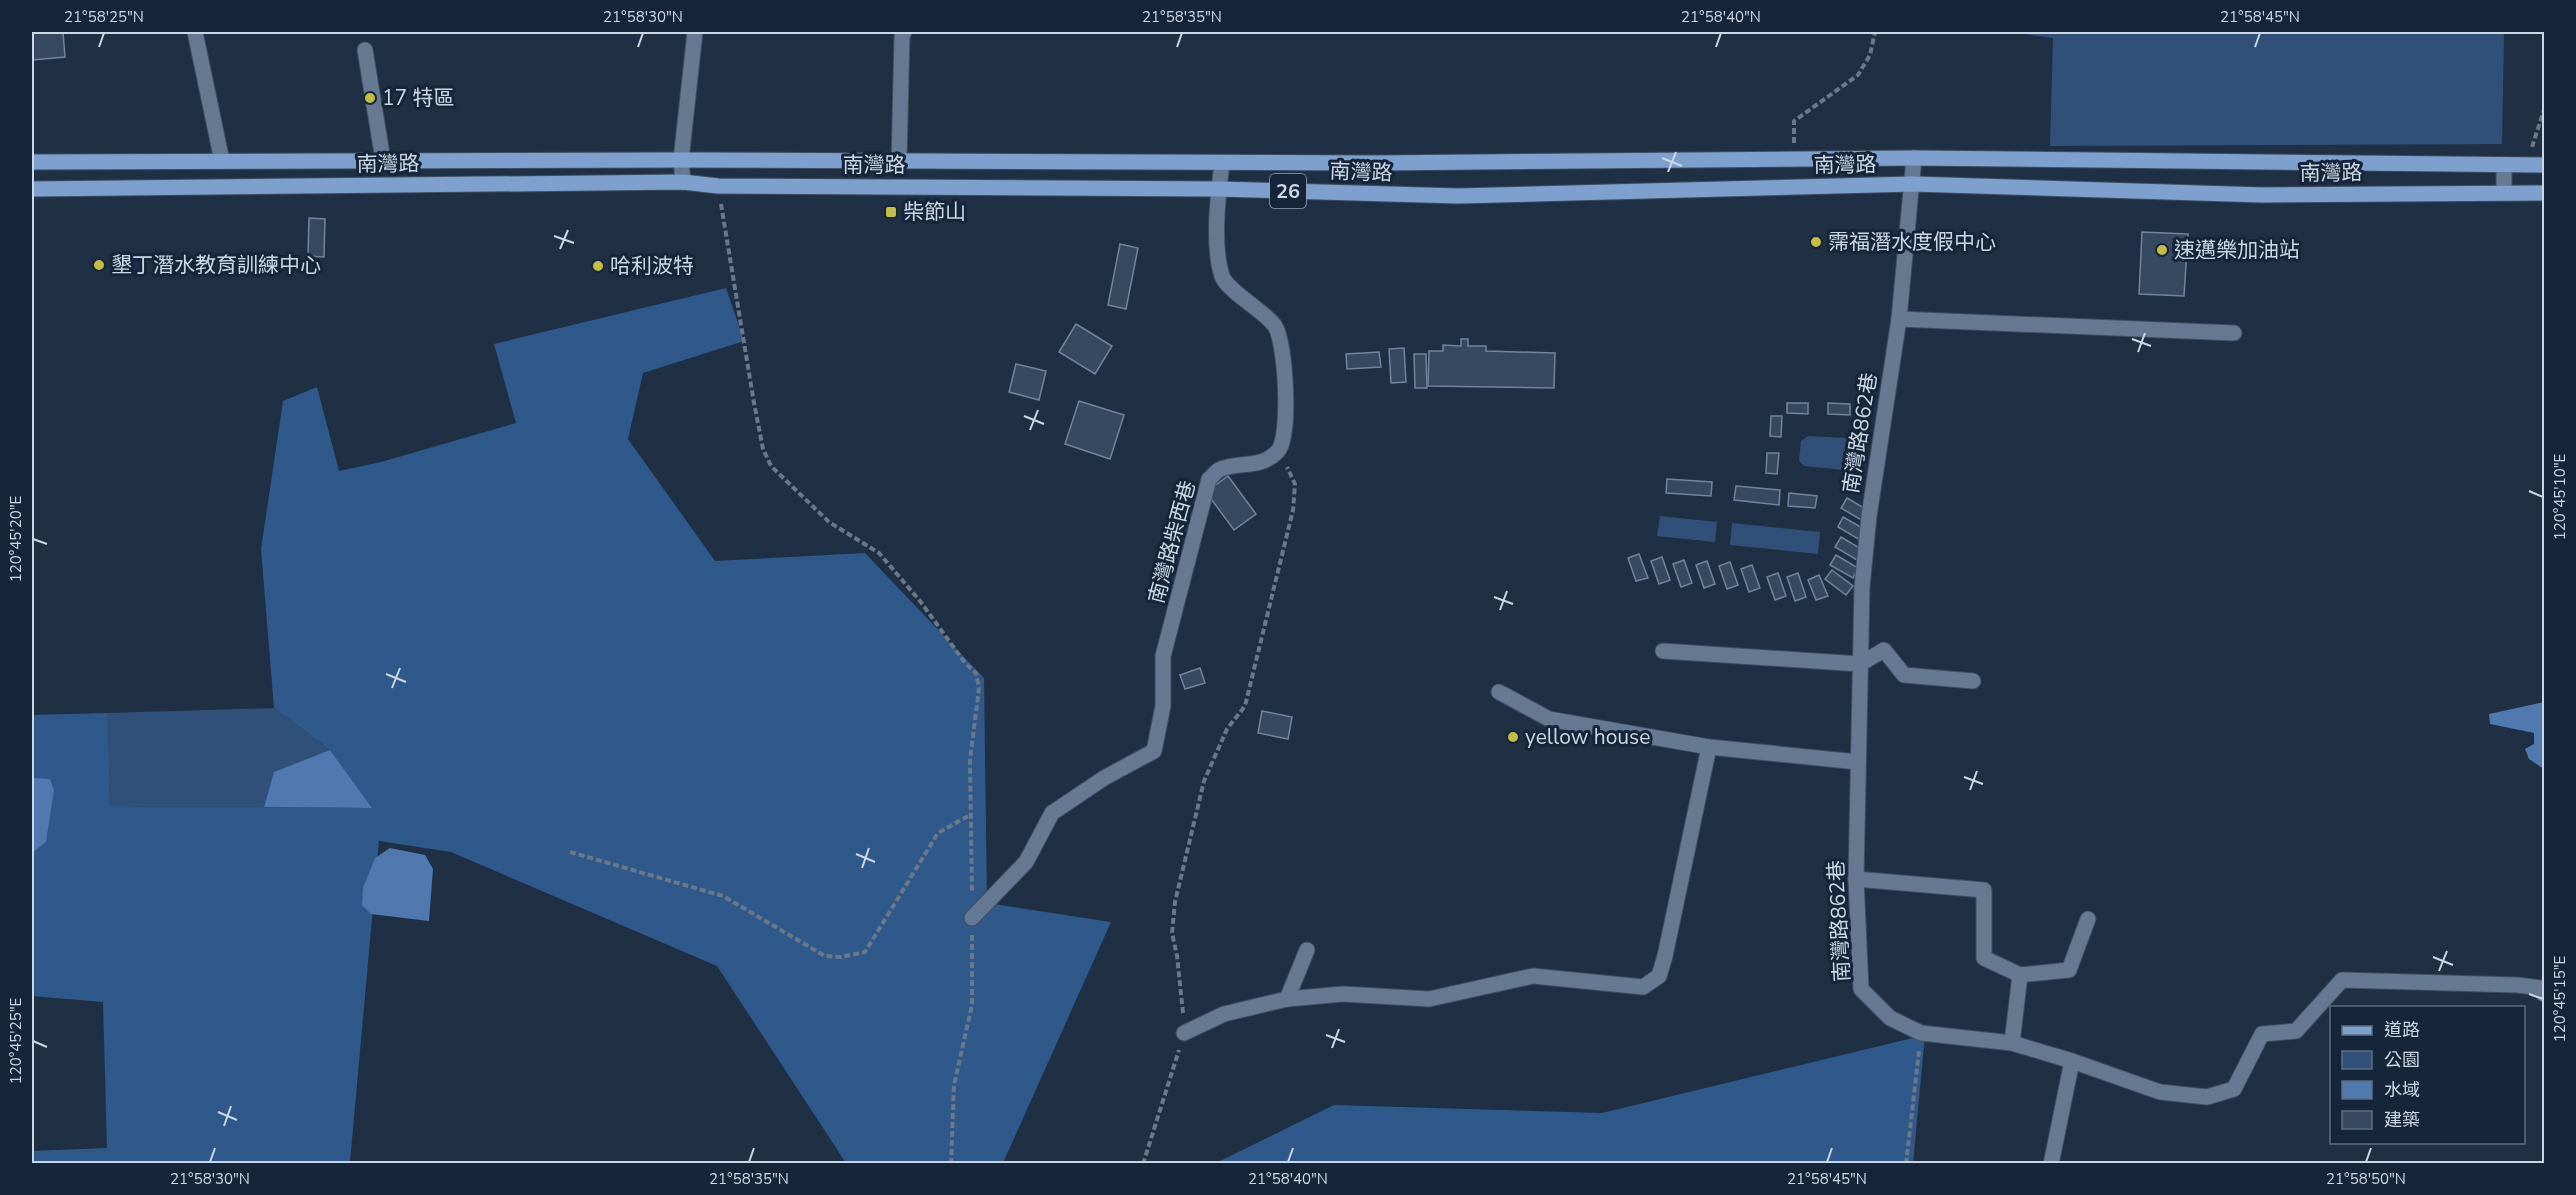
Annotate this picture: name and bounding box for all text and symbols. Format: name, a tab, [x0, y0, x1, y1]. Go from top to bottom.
text: 21°58'25"N	[64, 7, 144, 27]
text: 21°58'30"N	[603, 7, 683, 27]
text: 21°58'35"N	[1142, 7, 1222, 27]
text: 21°58'40"N	[1681, 7, 1761, 27]
text: 21°58'45"N	[2220, 7, 2300, 27]
place label: 17 特區	[382, 84, 455, 112]
marker: 17 特區	[363, 91, 377, 105]
street label: 南灣路	[356, 149, 420, 179]
street label: 南灣路	[1813, 150, 1877, 180]
street label: 南灣路	[843, 151, 906, 179]
street label: 南灣路	[1329, 157, 1393, 187]
street label: 南灣路	[2299, 158, 2363, 188]
road number: 26	[1270, 174, 1306, 208]
place label: 柴節山	[903, 198, 966, 226]
marker: 柴節山	[884, 205, 898, 219]
place label: 霈福潛水度假中心	[1828, 228, 1996, 256]
marker: 霈福潛水度假中心	[1809, 235, 1823, 249]
place label: 速邁樂加油站	[2174, 236, 2300, 264]
marker: 速邁樂加油站	[2155, 243, 2169, 257]
place label: 墾丁潛水教育訓練中心	[111, 251, 321, 279]
place label: 哈利波特	[610, 252, 694, 280]
marker: 墾丁潛水教育訓練中心	[92, 258, 106, 272]
marker: 哈利波特	[591, 259, 605, 273]
street label: 南灣路862巷	[1837, 371, 1883, 495]
text: 120°45'10"E	[2550, 454, 2570, 540]
street label: 南灣路柴西巷	[1142, 478, 1202, 606]
text: 120°45'20"E	[6, 496, 26, 582]
place label: yellow house	[1525, 723, 1650, 751]
marker: yellow house	[1506, 730, 1520, 744]
street label: 南灣路862巷	[1822, 859, 1856, 983]
text: 120°45'15"E	[2550, 956, 2570, 1042]
text: 120°45'25"E	[6, 998, 26, 1084]
legend	[2330, 1006, 2525, 1144]
text: 道路	[2384, 1018, 2420, 1042]
text: 公園	[2384, 1048, 2420, 1072]
text: 水域	[2384, 1078, 2420, 1102]
text: 建築	[2384, 1108, 2420, 1132]
text: 21°58'30"N	[170, 1169, 250, 1189]
text: 21°58'35"N	[709, 1169, 789, 1189]
text: 21°58'40"N	[1248, 1169, 1328, 1189]
text: 21°58'45"N	[1787, 1169, 1867, 1189]
text: 21°58'50"N	[2326, 1169, 2406, 1189]

